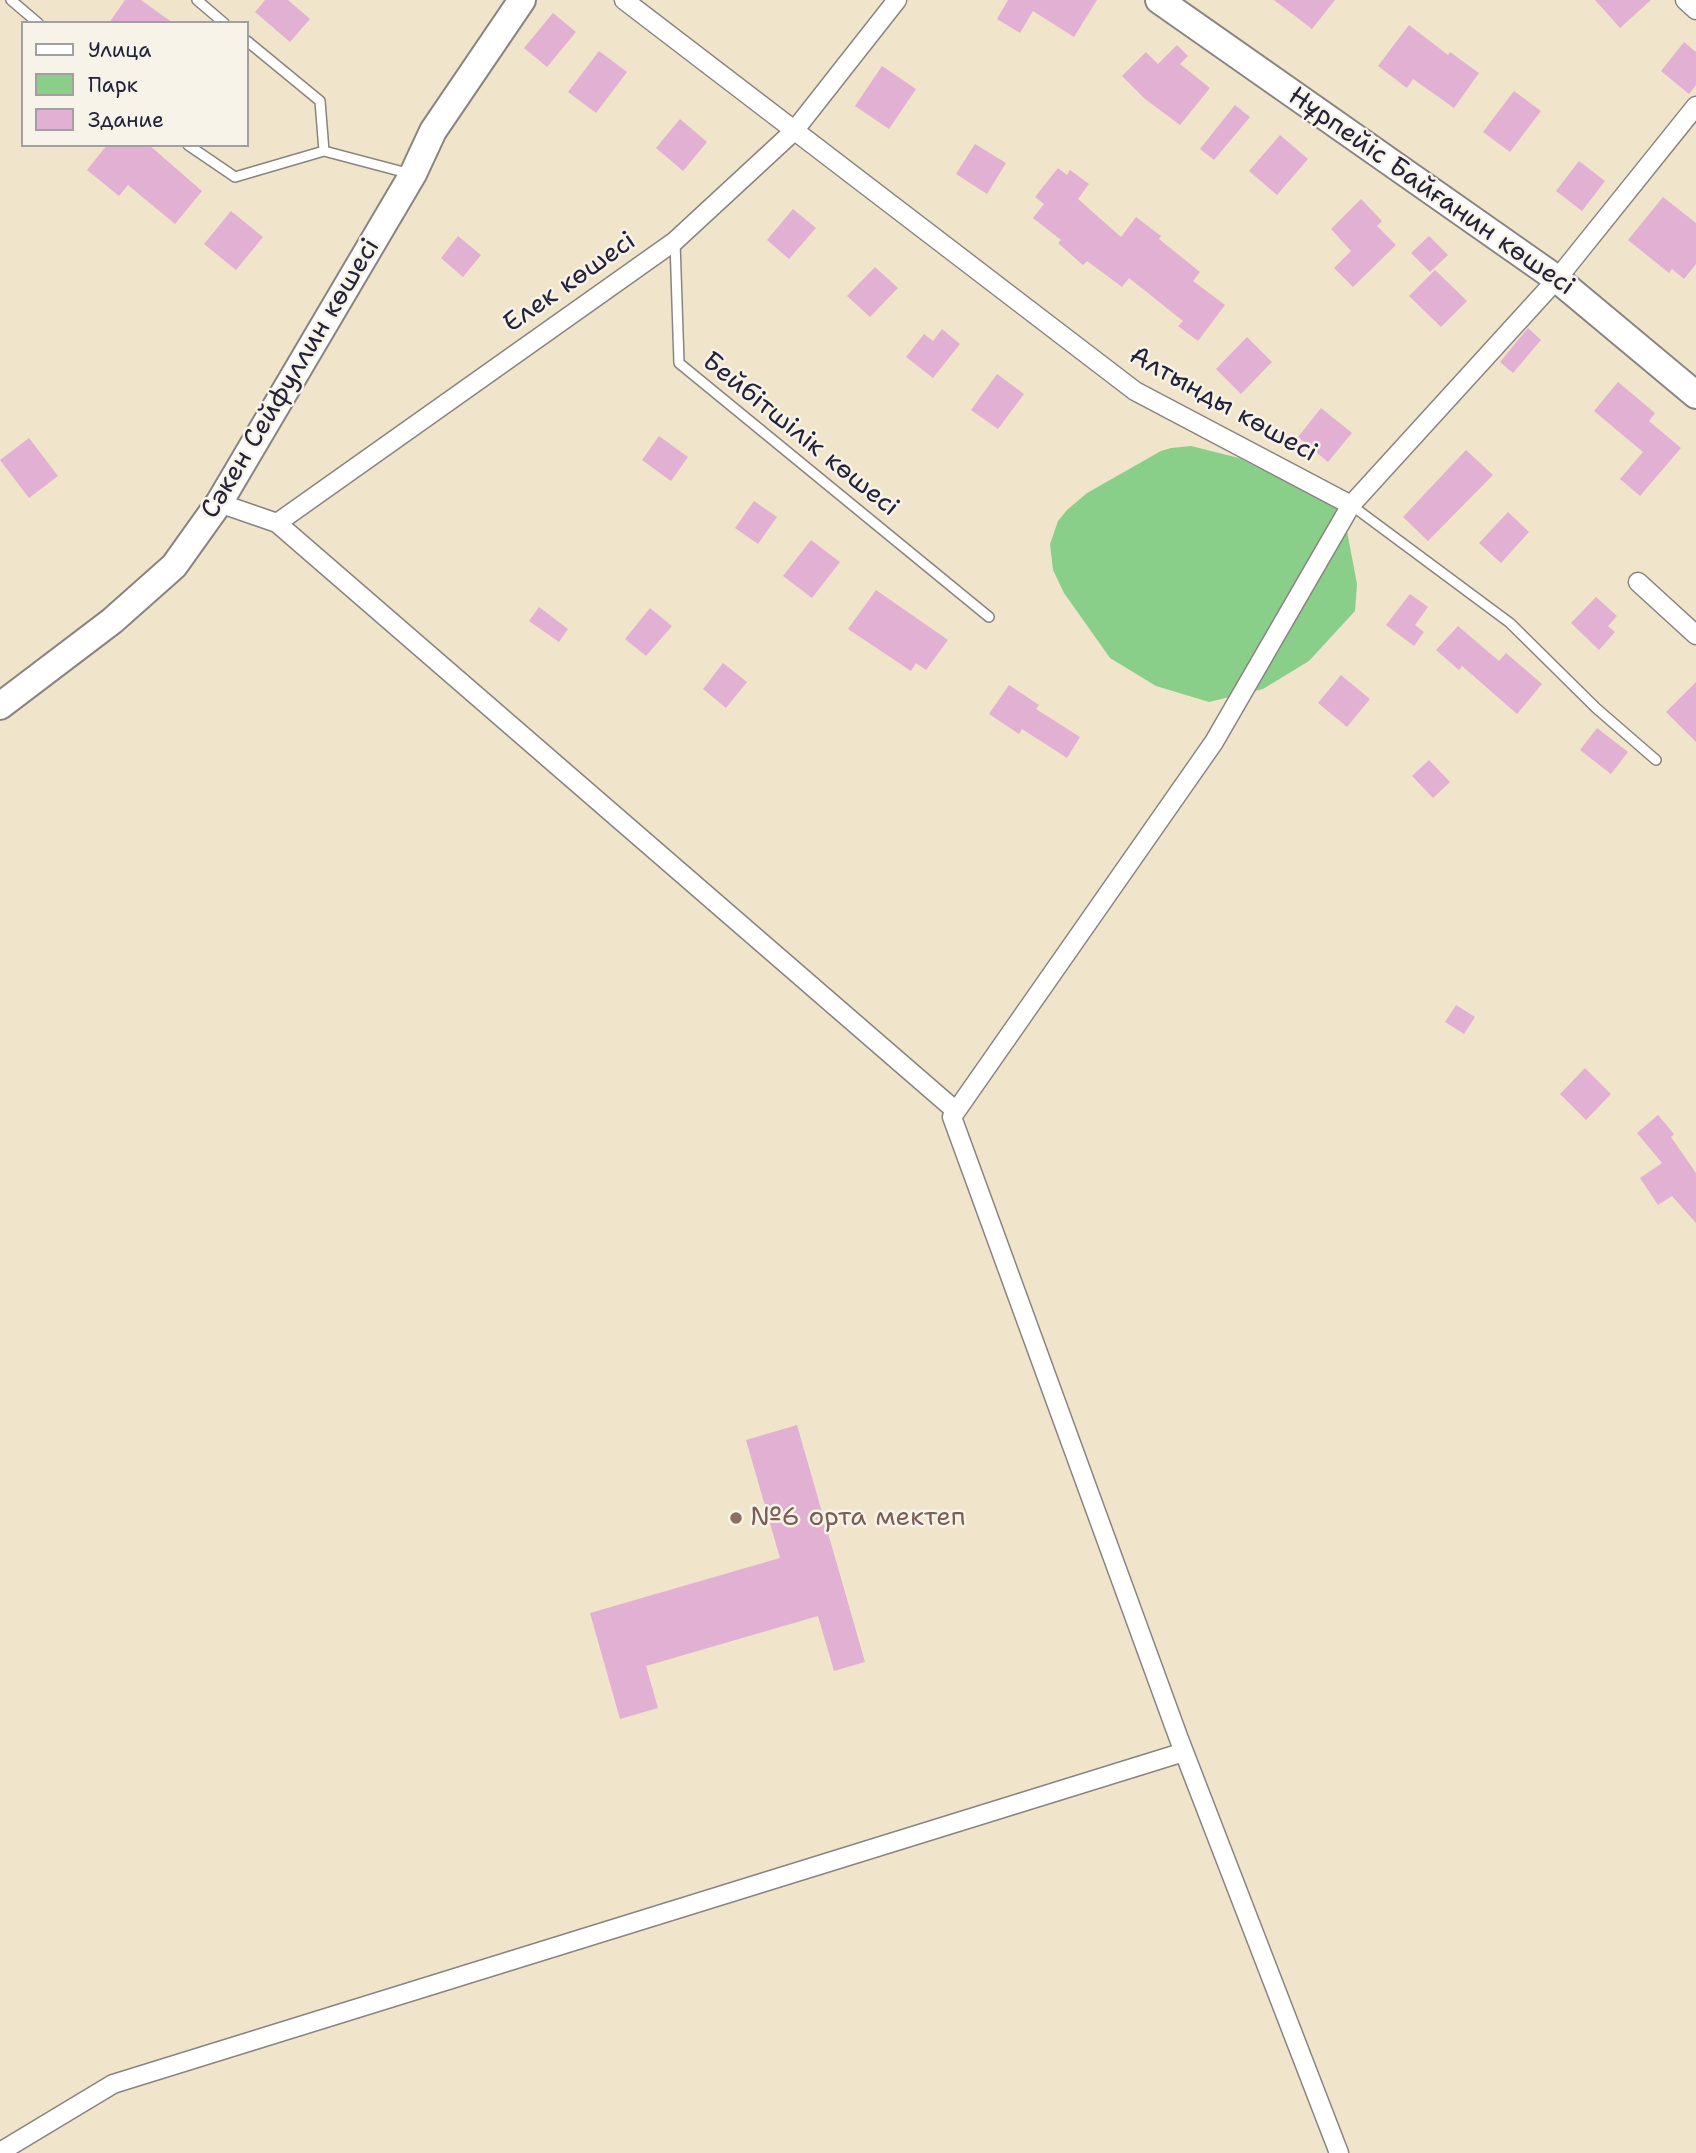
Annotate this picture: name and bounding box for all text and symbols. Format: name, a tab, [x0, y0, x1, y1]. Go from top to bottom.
legend	[21, 21, 248, 147]
text: Улица	[88, 36, 151, 64]
text: Парк	[88, 71, 138, 99]
street label: Нұрпейіс Байғанин көшесі	[1282, 81, 1580, 303]
text: Здание	[88, 106, 164, 134]
street label: Елек көшесі	[498, 226, 642, 340]
street label: Сәкен Сейфуллин көшесі	[195, 233, 387, 525]
street label: Алтынды көшесі	[1124, 340, 1322, 470]
street label: Бейбітшілік көшесі	[695, 346, 905, 524]
place label: №6 орта мектеп	[750, 1502, 966, 1534]
marker: №6 орта мектеп	[728, 1510, 744, 1526]

